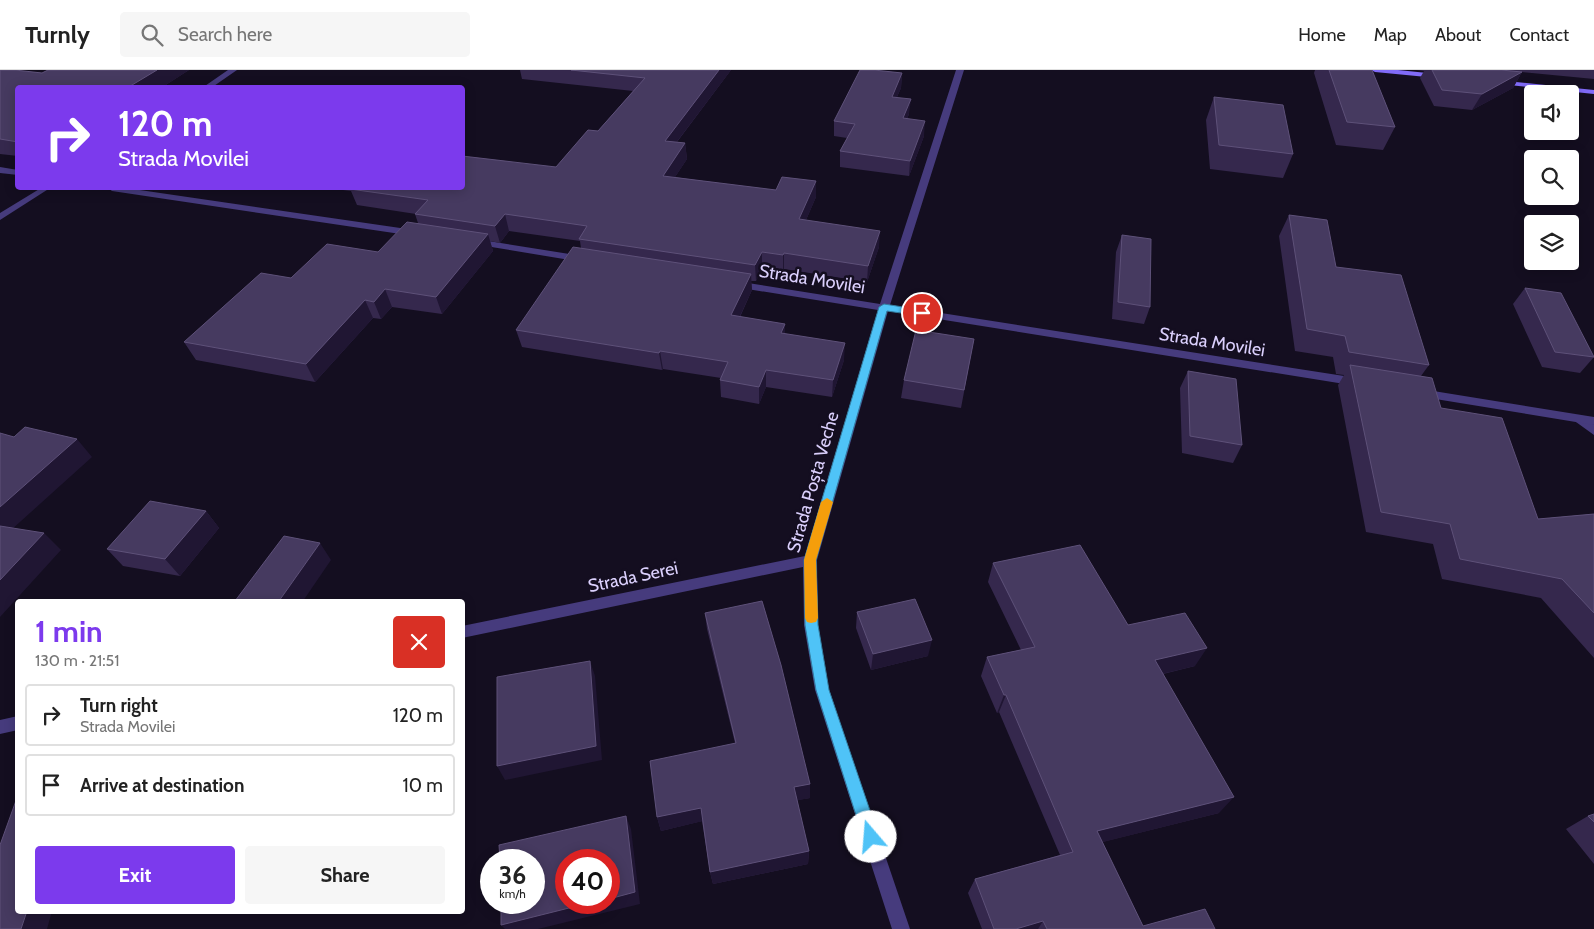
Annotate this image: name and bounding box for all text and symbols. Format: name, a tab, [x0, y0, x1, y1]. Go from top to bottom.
search box	[120, 12, 470, 57]
text: Turnly	[25, 20, 90, 49]
icon: search	[138, 21, 166, 49]
text: Search here	[178, 23, 272, 46]
text: Home	[1298, 24, 1346, 46]
text: Map	[1374, 24, 1407, 46]
text: About	[1435, 24, 1481, 46]
text: Contact	[1509, 24, 1569, 46]
map controls	[1524, 85, 1579, 270]
button: sound	[1524, 85, 1579, 140]
text: 120 m	[118, 102, 212, 145]
icon: right	[35, 105, 100, 170]
text: Strada Movilei	[118, 145, 249, 172]
button: search	[1524, 150, 1579, 205]
button: layers	[1524, 215, 1579, 270]
street label: Strada Movilei	[757, 260, 867, 298]
pin	[901, 292, 943, 334]
icon: arrive	[908, 299, 936, 327]
street label: Strada Movilei	[1157, 323, 1267, 361]
street label: Strada Poșta Veche	[782, 409, 845, 555]
street label: Strada Serei	[586, 557, 680, 597]
text: 1 min	[35, 613, 103, 650]
button: close	[393, 616, 445, 668]
text: 130 m · 21:51	[35, 651, 119, 670]
text: Turn right	[80, 694, 158, 717]
icon: right	[37, 701, 65, 729]
text: 120 m	[393, 704, 443, 727]
text: Strada Movilei	[80, 717, 175, 736]
icon: arrive	[37, 771, 65, 799]
text: Arrive at destination	[80, 774, 244, 797]
text: 10 m	[403, 774, 443, 797]
position arrow	[844, 810, 896, 862]
button: Exit	[35, 846, 235, 904]
button: Share	[245, 846, 445, 904]
speed limit sign: 40	[555, 849, 620, 914]
text: 36	[499, 860, 526, 890]
text: km/h	[499, 886, 526, 901]

